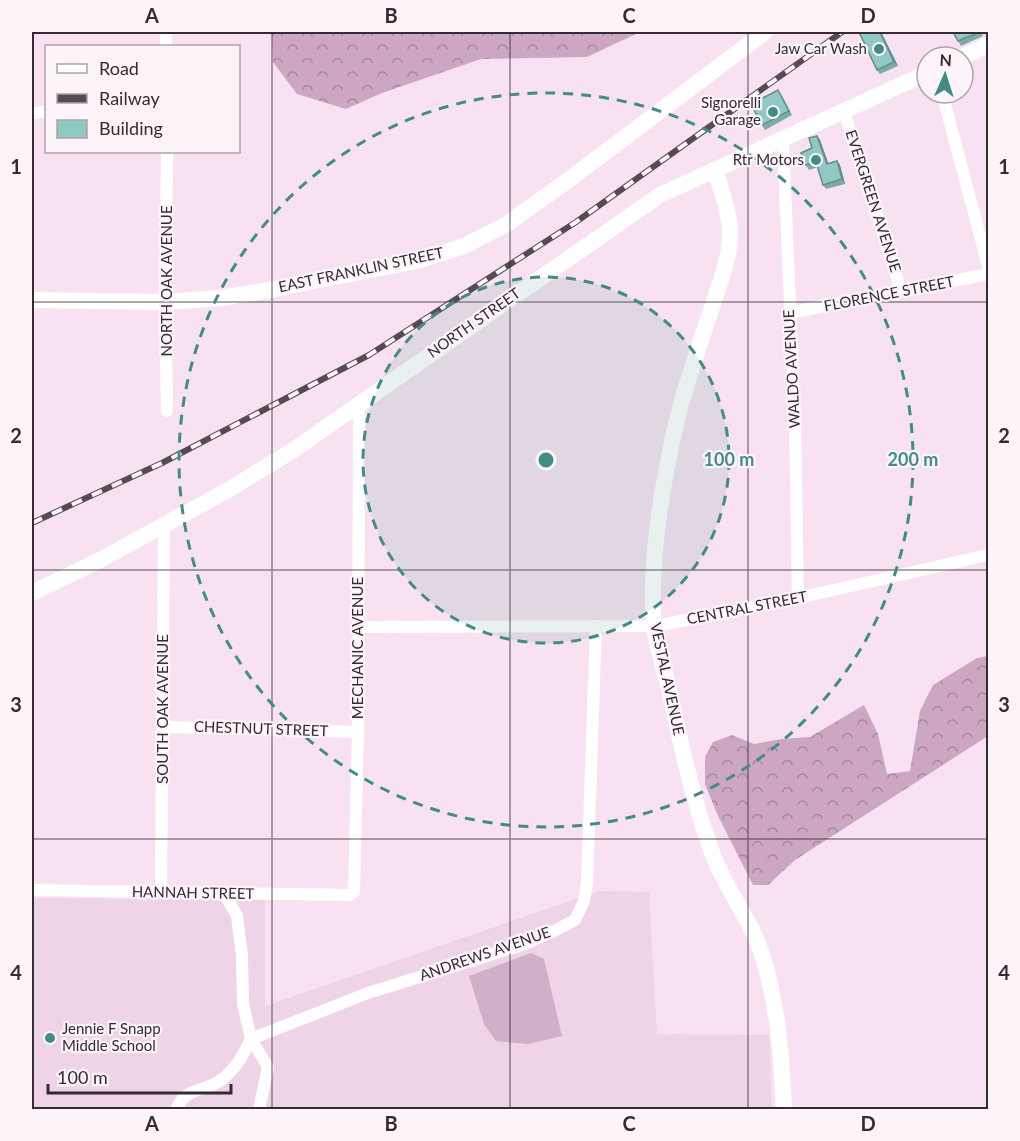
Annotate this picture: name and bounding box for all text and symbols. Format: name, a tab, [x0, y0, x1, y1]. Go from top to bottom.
text: A	[144, 3, 159, 27]
text: B	[384, 3, 398, 27]
text: C	[622, 3, 636, 27]
text: D	[860, 3, 876, 27]
place label: Jaw Car Wash	[775, 39, 867, 57]
marker: Jaw Car Wash	[872, 42, 886, 56]
legend	[45, 45, 240, 153]
north arrow	[915, 45, 975, 105]
text: N	[939, 50, 952, 69]
text: Road	[99, 57, 139, 79]
text: Railway	[99, 87, 160, 109]
place label: Signorelli Garage	[701, 93, 761, 128]
marker: Signorelli Garage	[766, 105, 780, 119]
text: Building	[99, 117, 163, 139]
street label: EVERGREEN AVENUE	[842, 127, 905, 274]
place label: Rtr Motors	[733, 150, 804, 168]
marker: Rtr Motors	[809, 153, 823, 167]
text: 1	[10, 154, 22, 178]
text: 1	[998, 154, 1010, 178]
street label: NORTH OAK AVENUE	[157, 205, 175, 357]
street label: EAST FRANKLIN STREET	[277, 243, 445, 295]
street label: FLORENCE STREET	[822, 272, 956, 314]
street label: NORTH STREET	[424, 283, 523, 361]
street label: WALDO AVENUE	[779, 309, 803, 429]
text: 2	[10, 423, 22, 447]
text: 2	[998, 423, 1010, 447]
text: 100 m	[704, 448, 754, 470]
text: 200 m	[888, 448, 938, 470]
centre of rings	[536, 450, 556, 470]
street label: MECHANIC AVENUE	[348, 577, 366, 719]
street label: CENTRAL STREET	[685, 586, 809, 628]
street label: VESTAL AVENUE	[647, 621, 689, 737]
street label: SOUTH OAK AVENUE	[153, 634, 171, 784]
text: 3	[10, 692, 22, 716]
text: 3	[998, 692, 1010, 716]
street label: CHESTNUT STREET	[194, 717, 329, 739]
street label: HANNAH STREET	[132, 882, 255, 902]
street label: ANDREWS AVENUE	[417, 922, 553, 984]
text: 4	[10, 960, 22, 984]
text: 4	[998, 960, 1010, 984]
place label: Jennie F Snapp Middle School	[62, 1019, 161, 1054]
marker: Jennie F Snapp Middle School	[43, 1031, 57, 1045]
scale bar	[48, 1057, 231, 1095]
text: 100 m	[57, 1066, 108, 1088]
text: A	[144, 1111, 159, 1135]
text: B	[384, 1111, 398, 1135]
text: C	[622, 1111, 636, 1135]
text: D	[860, 1111, 876, 1135]

